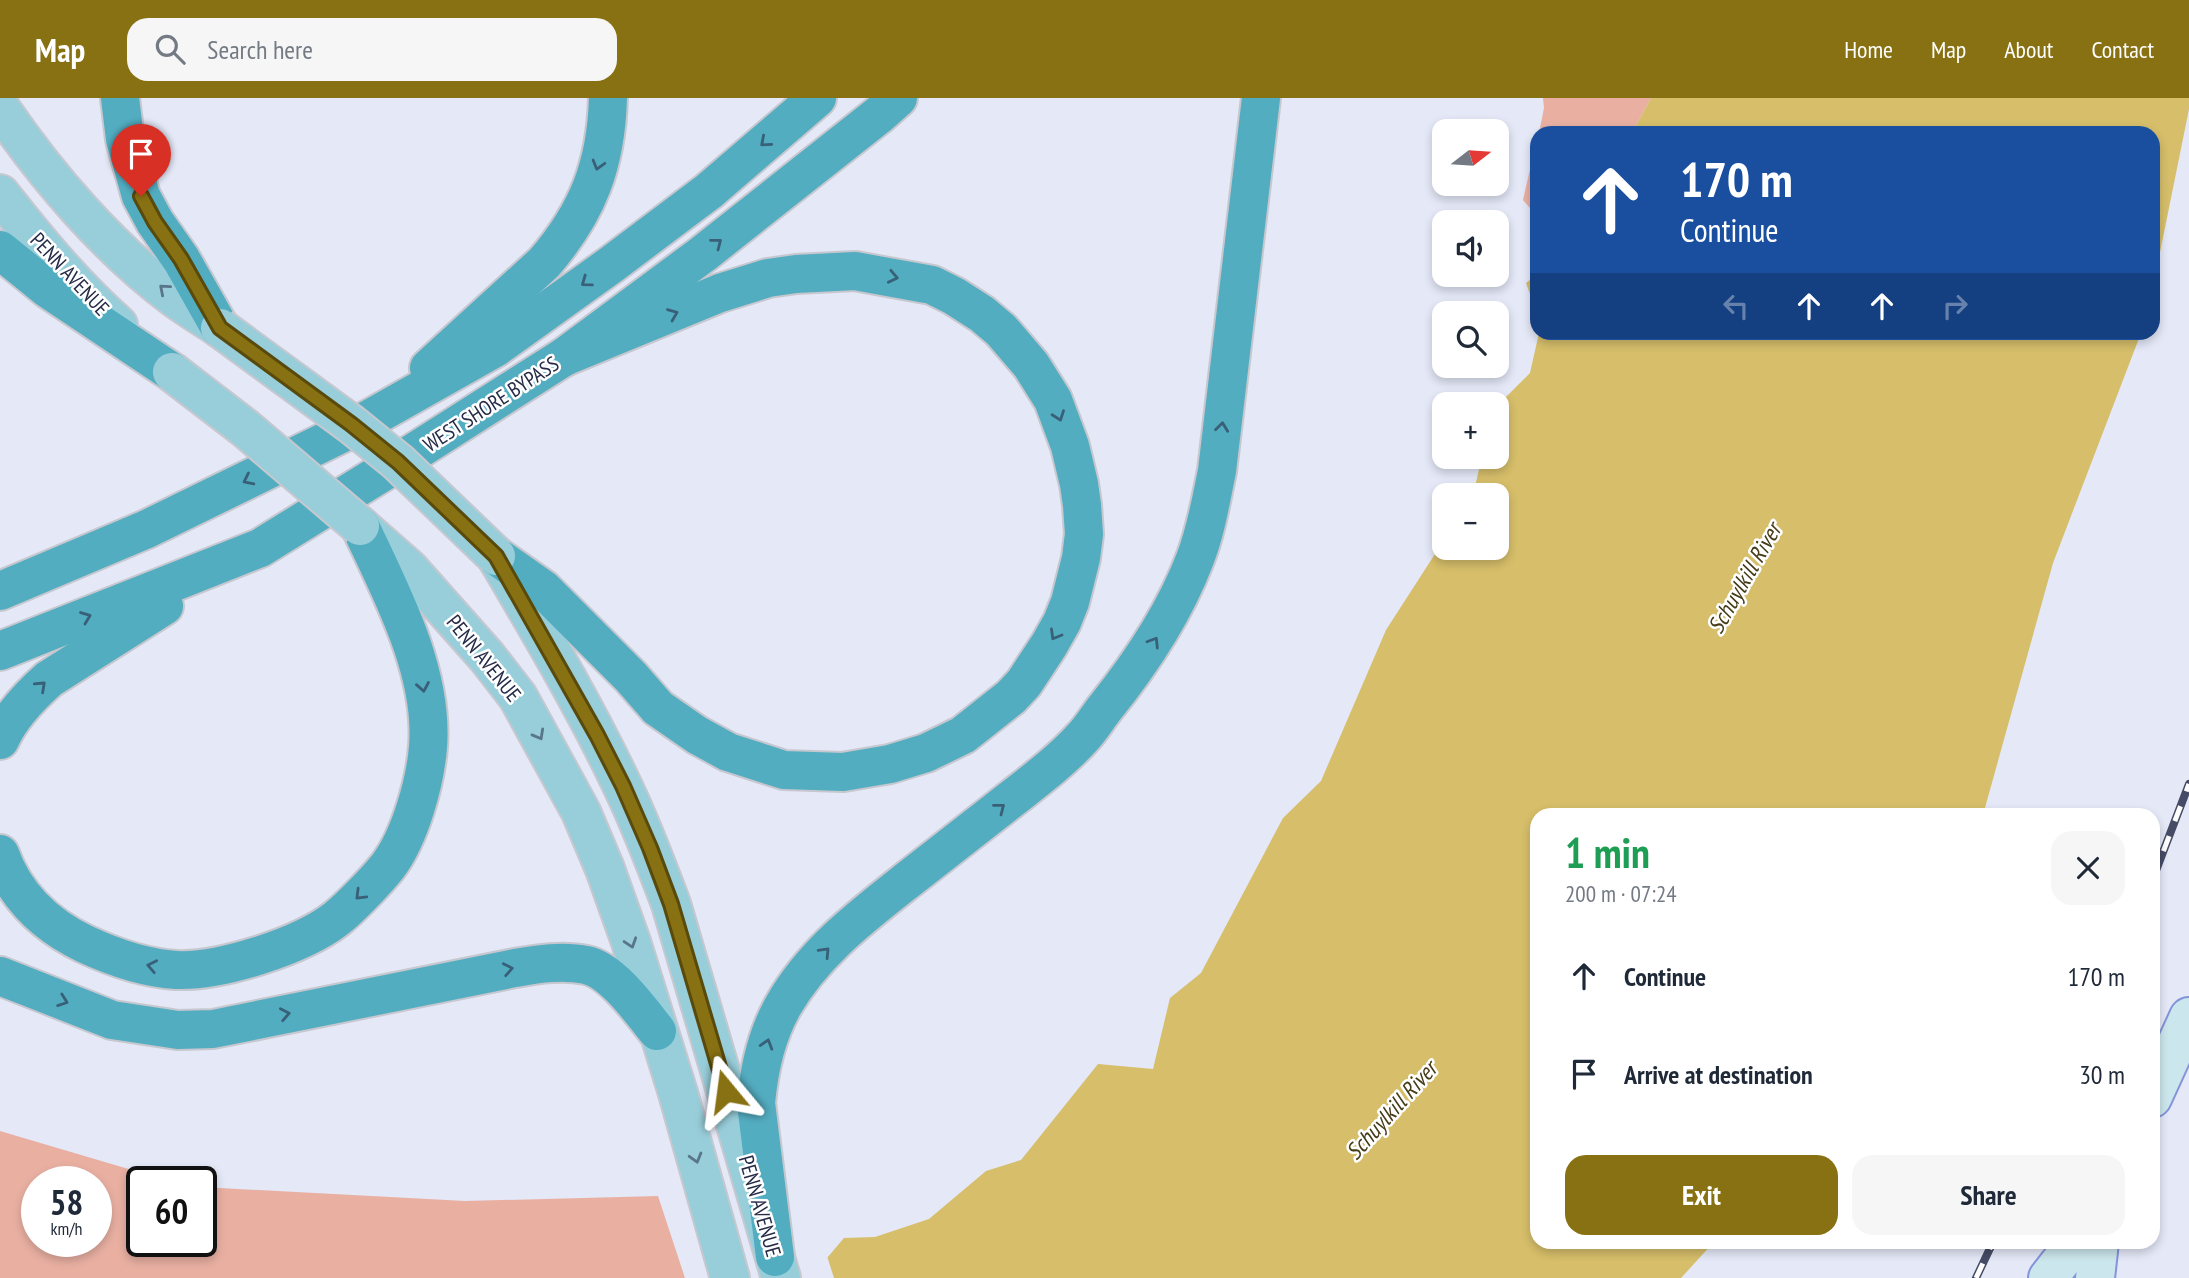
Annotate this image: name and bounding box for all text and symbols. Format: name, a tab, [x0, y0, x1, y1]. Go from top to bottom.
search box	[127, 18, 617, 81]
text: Map	[35, 28, 85, 71]
icon: search	[151, 30, 189, 68]
text: Search here	[207, 33, 313, 66]
text: Home	[1844, 34, 1893, 65]
text: Map	[1931, 34, 1966, 65]
text: About	[2004, 34, 2053, 65]
text: Contact	[2091, 34, 2154, 65]
north arrow	[1432, 119, 1508, 196]
map controls	[1432, 119, 1509, 560]
pin	[111, 124, 171, 196]
one-way arrow	[761, 134, 774, 146]
icon: arrive	[122, 135, 160, 173]
text: 170 m	[1680, 147, 1793, 211]
icon: ahead	[1565, 154, 1656, 245]
one-way arrow	[592, 159, 607, 171]
text: Continue	[1680, 209, 1779, 251]
button: sound	[1432, 210, 1509, 287]
street label: PENN AVENUE	[25, 227, 115, 321]
one-way arrow	[709, 239, 721, 252]
one-way arrow	[887, 269, 899, 284]
one-way arrow	[581, 274, 594, 287]
one-way arrow	[160, 285, 173, 297]
icon: left	[1717, 287, 1755, 325]
icon: ahead	[1790, 287, 1828, 325]
icon: ahead	[1863, 287, 1901, 325]
icon: right	[1936, 287, 1974, 325]
button: search	[1432, 301, 1509, 378]
one-way arrow	[666, 308, 678, 322]
street label: WEST SHORE BYPASS	[418, 350, 564, 458]
button: +	[1432, 392, 1509, 469]
one-way arrow	[1051, 409, 1065, 421]
one-way arrow	[1214, 421, 1229, 433]
one-way arrow	[243, 471, 255, 485]
button: −	[1432, 483, 1509, 560]
water label: Schuylkill River	[1701, 515, 1789, 638]
street label: PENN AVENUE	[441, 609, 527, 707]
one-way arrow	[80, 612, 92, 626]
one-way arrow	[1050, 627, 1063, 640]
one-way arrow	[1145, 636, 1158, 649]
one-way arrow	[415, 681, 430, 693]
one-way arrow	[33, 682, 46, 695]
one-way arrow	[531, 728, 544, 741]
one-way arrow	[993, 803, 1005, 816]
text: 1 min	[1565, 825, 1650, 880]
button: close	[2051, 831, 2125, 905]
text: 200 m · 07:24	[1565, 879, 1677, 908]
one-way arrow	[355, 887, 368, 900]
one-way arrow	[623, 936, 637, 949]
one-way arrow	[816, 947, 829, 960]
icon: ahead	[1565, 957, 1603, 995]
one-way arrow	[146, 959, 158, 974]
text: Continue	[1624, 960, 1706, 993]
text: 170 m	[2067, 960, 2125, 993]
one-way arrow	[502, 963, 514, 978]
one-way arrow	[57, 993, 69, 1007]
one-way arrow	[279, 1008, 291, 1023]
one-way arrow	[759, 1039, 773, 1051]
water label: Schuylkill River	[1339, 1052, 1445, 1165]
position arrow	[689, 1054, 763, 1128]
icon: arrive	[1565, 1055, 1603, 1093]
text: Arrive at destination	[1624, 1058, 1813, 1091]
text: 30 m	[2079, 1058, 2125, 1091]
one-way arrow	[688, 1152, 703, 1164]
street label: PENN AVENUE	[733, 1152, 787, 1260]
button: Exit	[1565, 1155, 1838, 1235]
button: Share	[1852, 1155, 2125, 1235]
speed limit sign: 60	[126, 1166, 217, 1257]
text: 58	[50, 1179, 83, 1225]
text: km/h	[51, 1217, 82, 1240]

